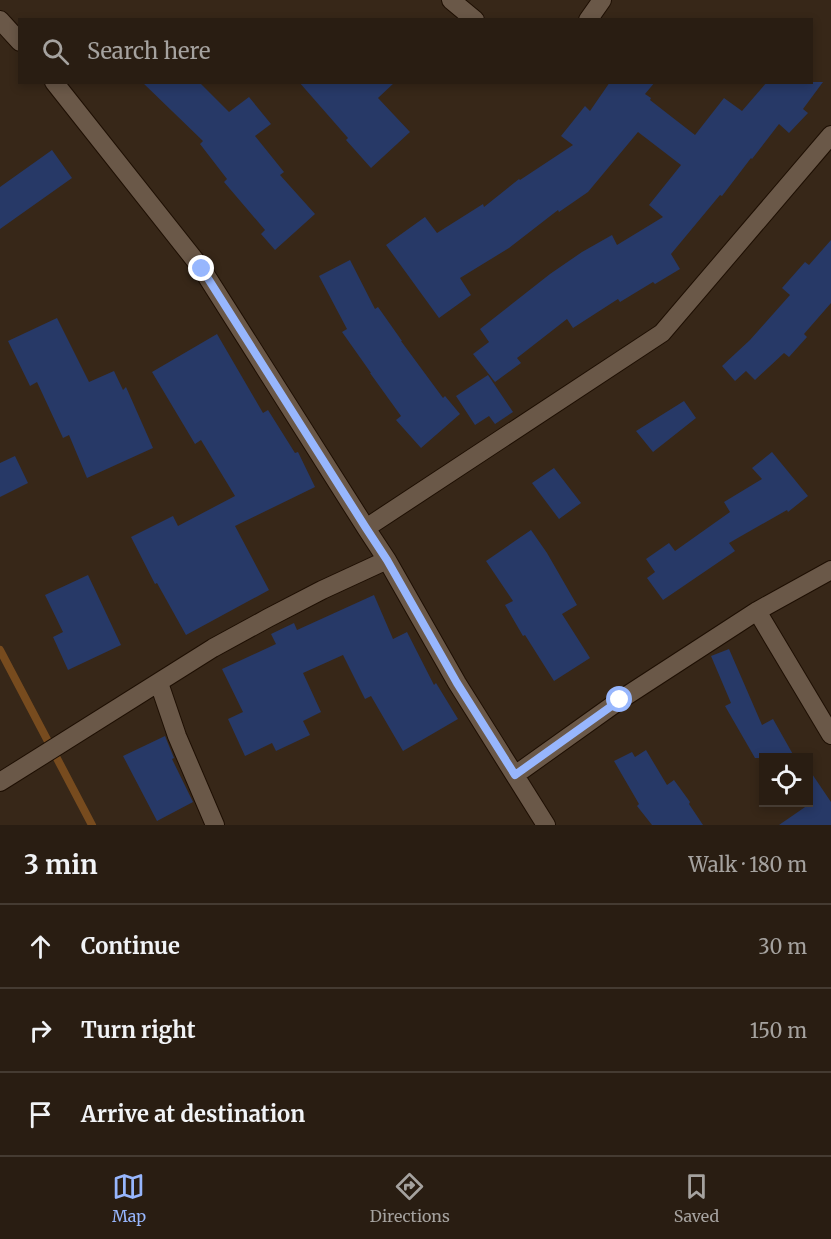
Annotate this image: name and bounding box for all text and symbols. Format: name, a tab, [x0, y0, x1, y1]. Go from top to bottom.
search box	[18, 18, 813, 84]
icon: search	[39, 35, 72, 68]
text: Search here	[87, 37, 210, 65]
route end	[188, 255, 214, 281]
route start	[606, 686, 632, 712]
map controls	[759, 753, 813, 807]
button: locate	[759, 753, 813, 807]
text: 3 min	[24, 848, 98, 881]
text: Walk · 180 m	[689, 852, 807, 877]
icon: ahead	[24, 930, 57, 963]
text: Continue	[81, 932, 180, 960]
text: 30 m	[758, 934, 807, 959]
icon: right	[24, 1014, 57, 1047]
text: Turn right	[81, 1016, 195, 1044]
text: 150 m	[750, 1018, 807, 1043]
icon: arrive	[24, 1098, 57, 1131]
text: Arrive at destination	[81, 1100, 305, 1128]
tab: Map	[112, 1170, 146, 1226]
tab: Directions	[370, 1170, 450, 1226]
tab: Saved	[674, 1170, 719, 1226]

